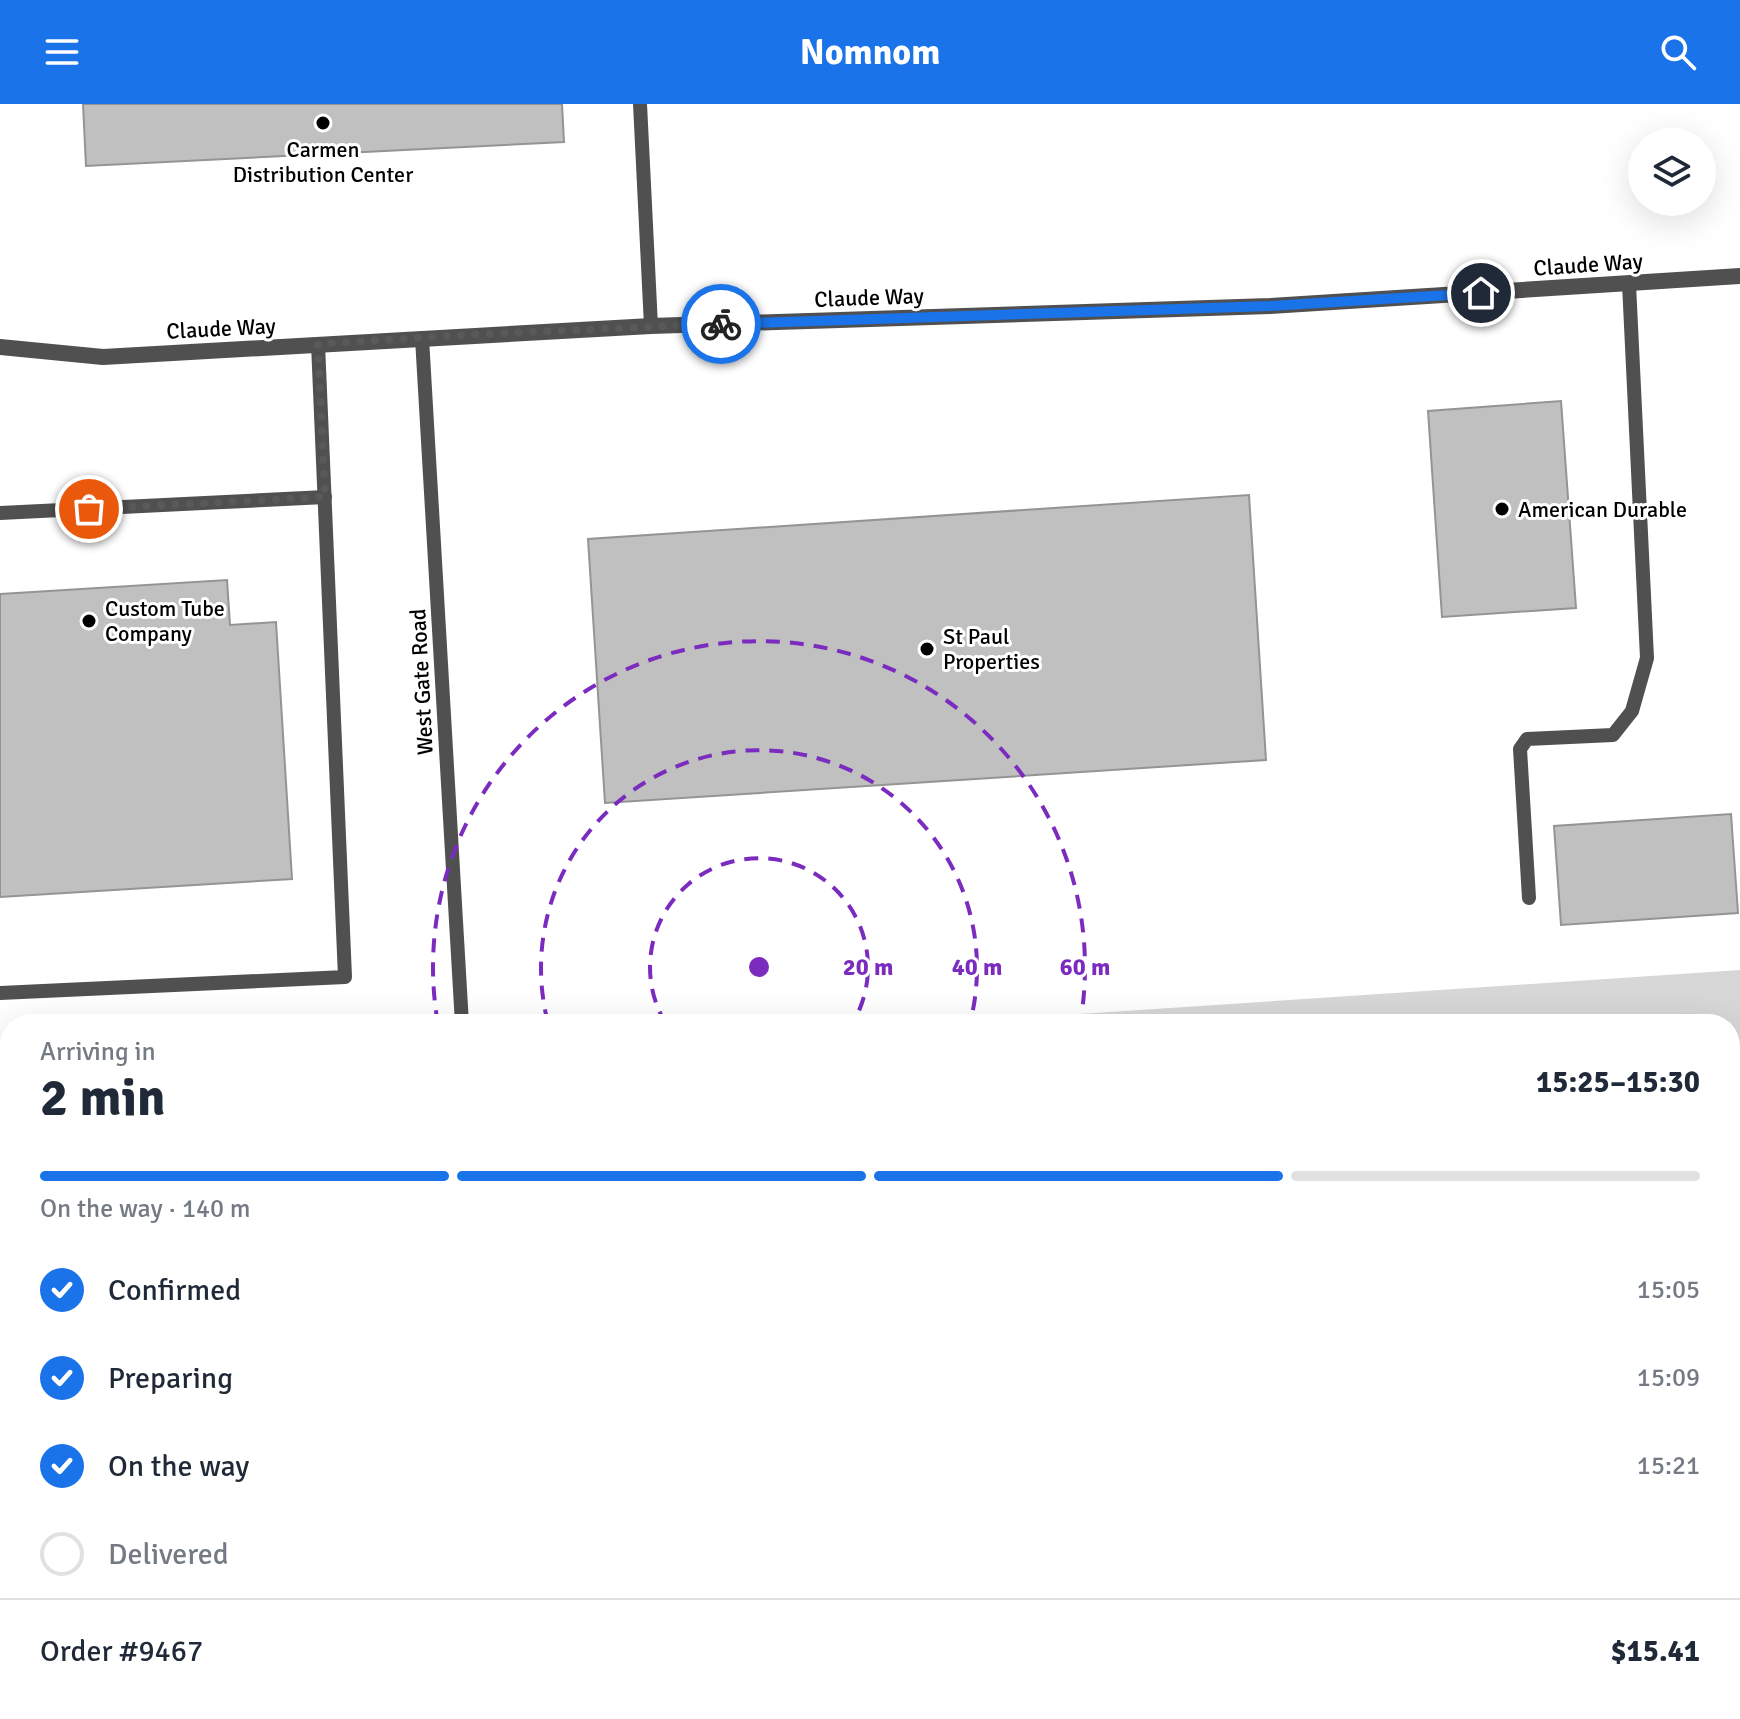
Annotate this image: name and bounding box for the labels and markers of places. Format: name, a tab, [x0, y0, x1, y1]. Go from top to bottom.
marker: Carmen Distribution Center	[314, 114, 332, 132]
place label: Carmen Distribution Center	[233, 136, 413, 188]
pin	[1447, 259, 1515, 327]
pin	[55, 475, 123, 543]
place label: American Durable	[1518, 496, 1687, 523]
marker: American Durable	[1493, 500, 1511, 518]
place label: Custom Tube Company	[105, 595, 225, 647]
marker: Custom Tube Company	[80, 612, 98, 630]
place label: St Paul Properties	[943, 623, 1040, 675]
marker: St Paul Properties	[918, 640, 936, 658]
centre of rings	[745, 953, 773, 981]

